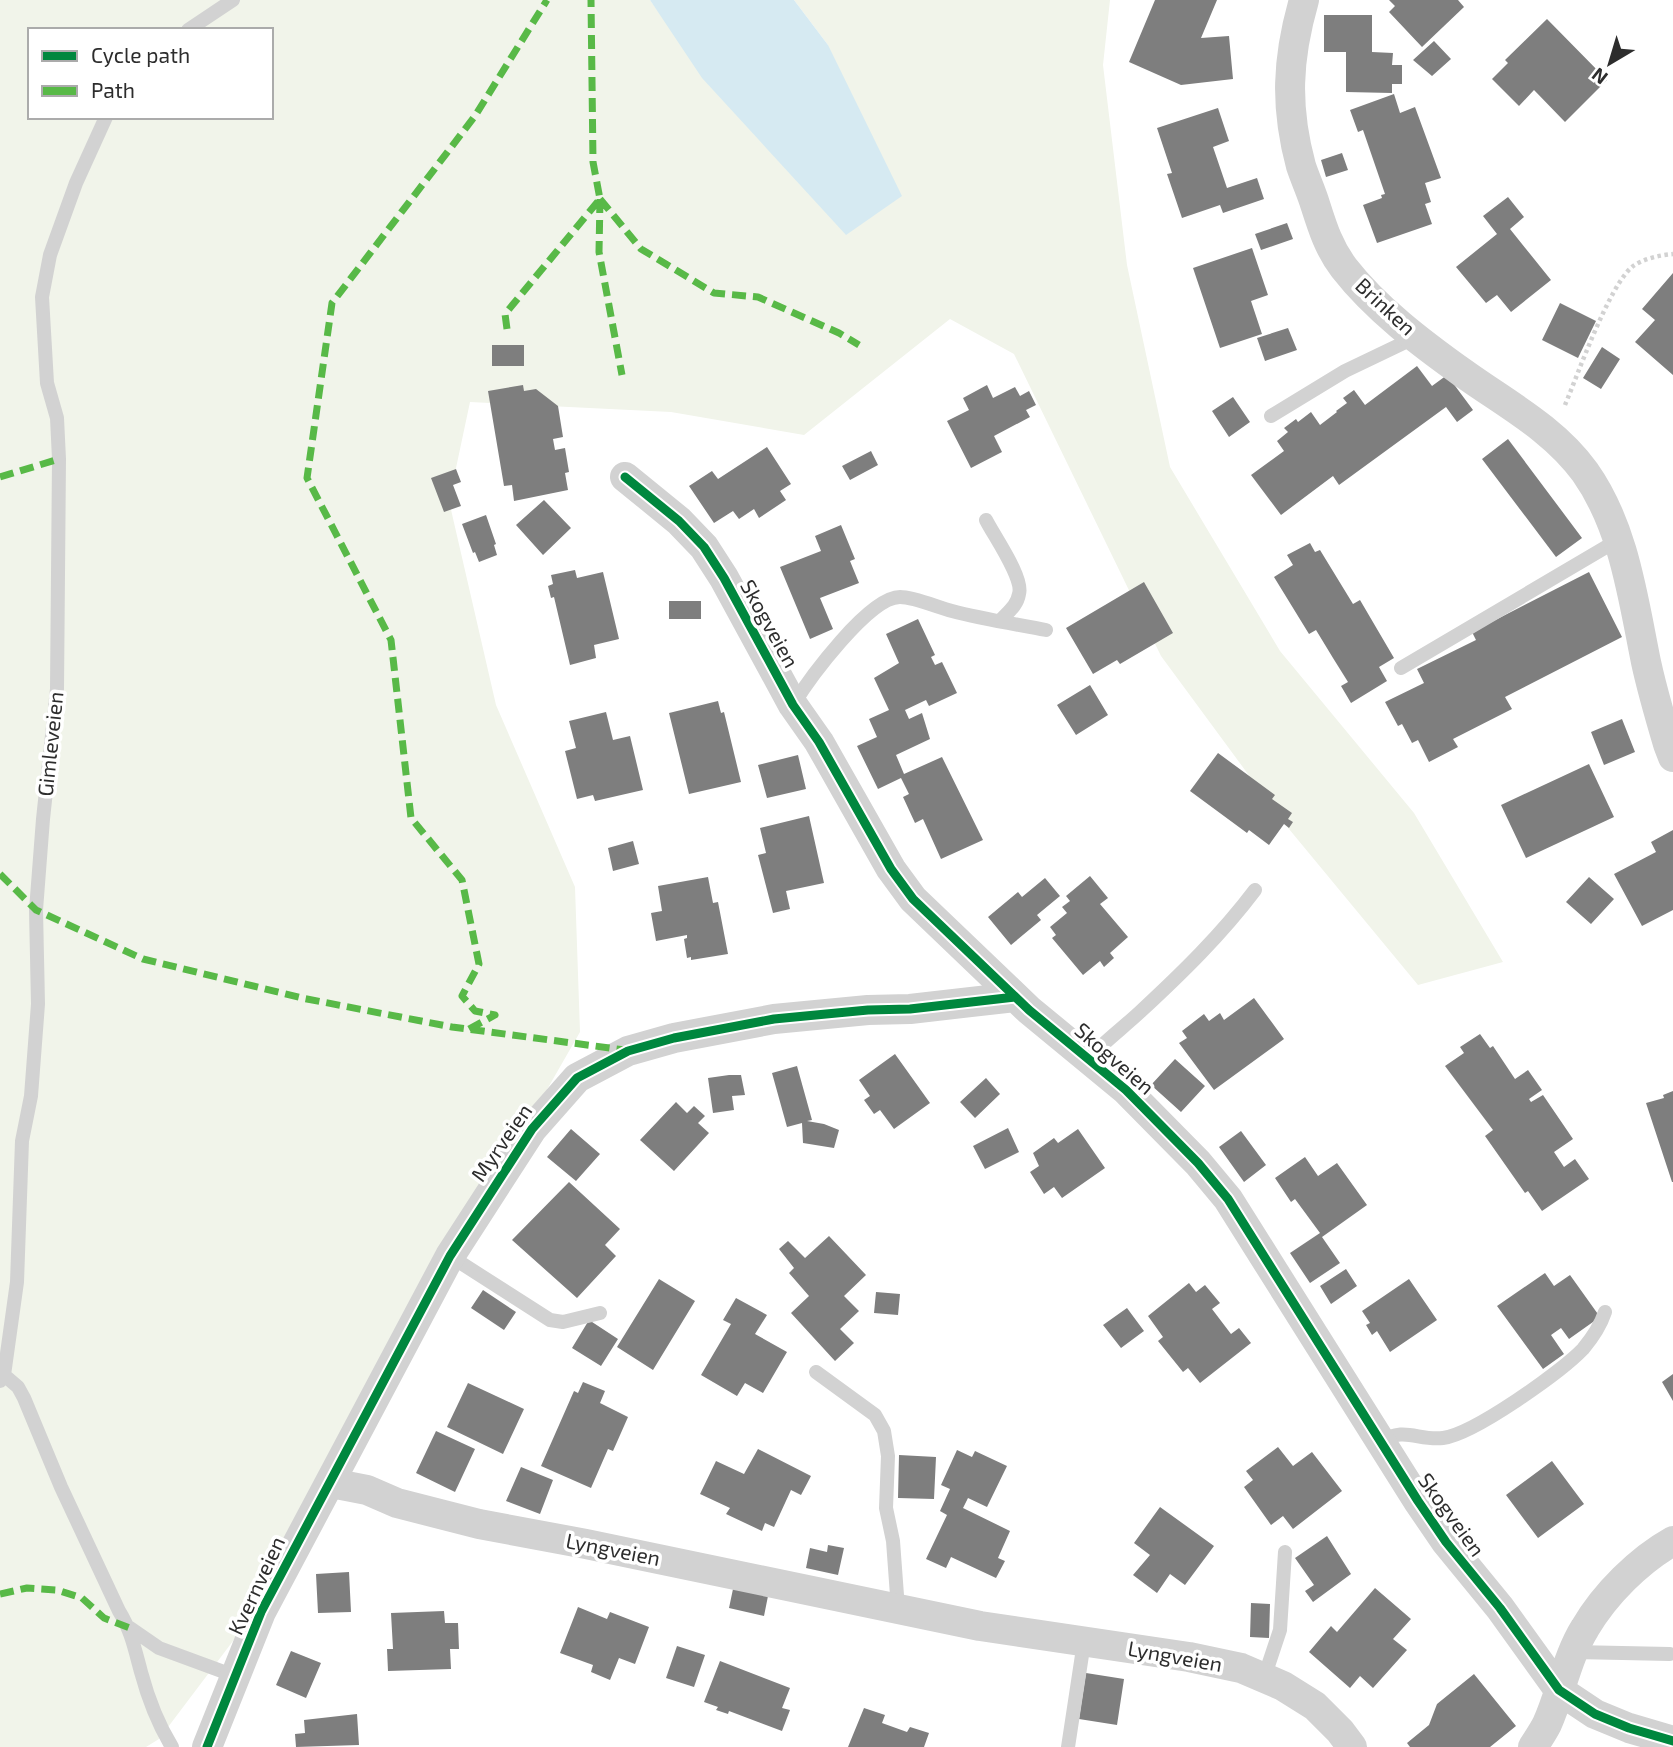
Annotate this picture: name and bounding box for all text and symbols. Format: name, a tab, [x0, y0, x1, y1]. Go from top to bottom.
legend	[28, 28, 273, 119]
north arrow	[1575, 28, 1645, 98]
text: Cycle path	[91, 42, 190, 67]
text: N	[1587, 64, 1612, 90]
text: Path	[91, 77, 135, 102]
street label: Brinken	[1351, 272, 1421, 340]
street label: Skogveien	[736, 575, 805, 672]
street label: Gimleveien	[32, 690, 67, 797]
street label: Skogveien	[1070, 1017, 1160, 1099]
street label: Myrveien	[465, 1099, 537, 1186]
street label: Skogveien	[1414, 1468, 1491, 1561]
street label: Lyngveien	[564, 1527, 662, 1570]
street label: Kvernveien	[222, 1532, 289, 1639]
street label: Lyngveien	[1126, 1635, 1224, 1676]

